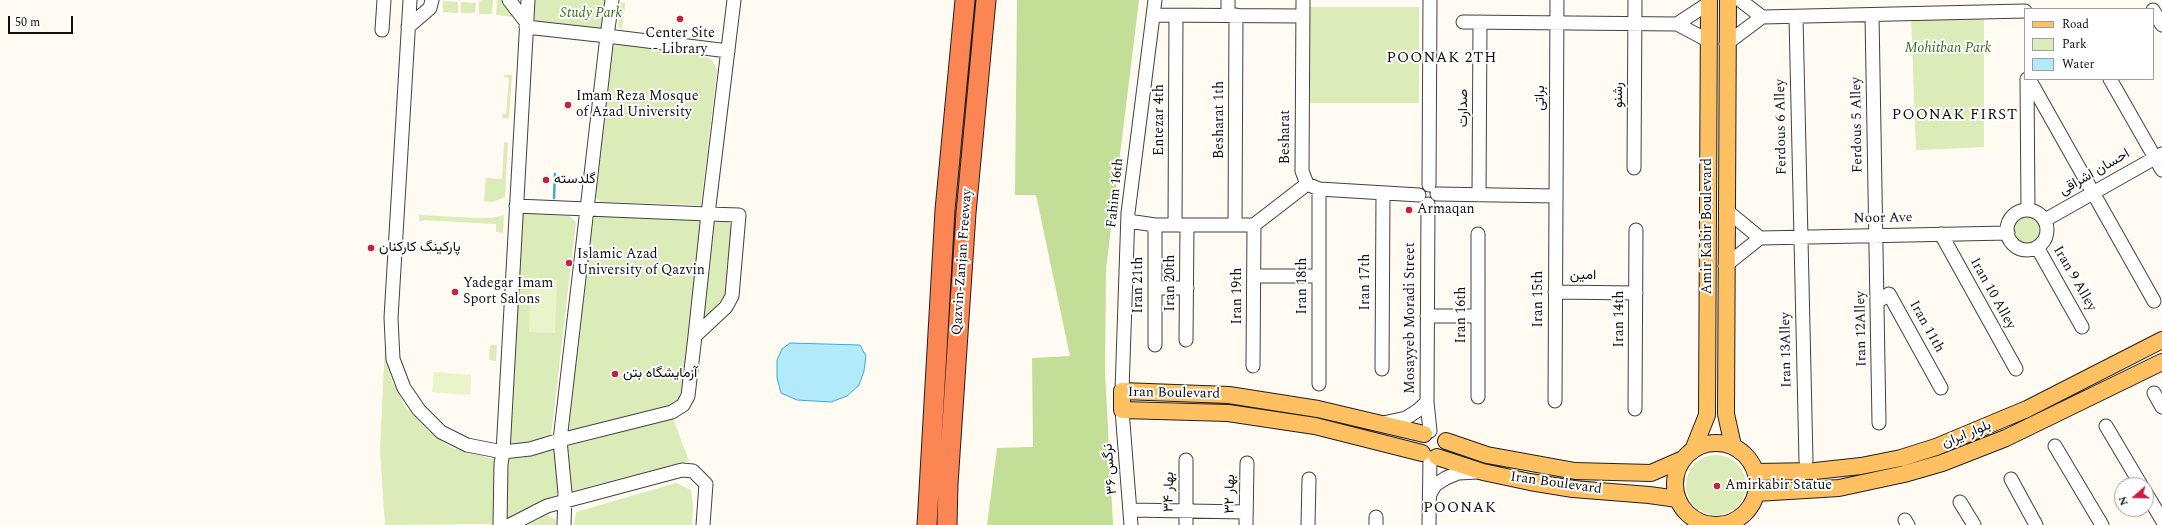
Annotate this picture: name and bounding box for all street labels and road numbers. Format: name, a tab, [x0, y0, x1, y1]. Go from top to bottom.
street label: Ferdous 5 Alley	[1849, 77, 1867, 173]
street label: Ferdous 6 Alley	[1773, 79, 1791, 175]
street label: Besharat 1th	[1212, 81, 1228, 159]
street label: رشنو	[1611, 82, 1627, 108]
street label: Entezar 4th	[1152, 84, 1168, 156]
street label: براتی	[1532, 85, 1550, 111]
street label: صدارت	[1456, 89, 1472, 127]
street label: Besharat	[1278, 110, 1294, 164]
street label: احسان اشراقی	[2057, 146, 2133, 200]
street label: Fahim 16th	[1104, 157, 1128, 229]
street label: Amir Kabir Boulevard	[1700, 158, 1716, 294]
street label: Qazvin-Zanjan Freeway	[949, 188, 977, 336]
street label: Noor Ave	[1853, 210, 1913, 228]
street label: Mosayyeb Moradi Street	[1403, 242, 1419, 394]
street label: Iran 9 Alley	[2049, 244, 2099, 314]
street label: Iran 17th	[1358, 254, 1374, 310]
street label: Iran 20th	[1163, 255, 1179, 311]
street label: Iran 10 Alley	[1965, 255, 2019, 333]
street label: Iran 21th	[1131, 257, 1147, 313]
street label: Iran 18th	[1295, 258, 1311, 314]
street label: Iran 19th	[1230, 268, 1246, 324]
street label: امین	[1570, 268, 1596, 284]
street label: Iran 15th	[1531, 271, 1547, 327]
street label: Iran 16th	[1454, 287, 1470, 343]
street label: Iran 14th	[1612, 291, 1628, 347]
street label: Iran 12Alley	[1853, 291, 1871, 367]
street label: Iran 11th	[1905, 298, 1947, 356]
street label: Iran 13Alley	[1778, 312, 1796, 388]
street label: Iran Boulevard	[1128, 385, 1220, 403]
street label: بلوار ایران	[1940, 418, 1994, 452]
street label: نرگس ۳۶	[1100, 443, 1122, 495]
street label: Iran Boulevard	[1509, 469, 1603, 499]
street label: بهار ۳۴	[1161, 472, 1179, 512]
street label: بهار ۳۲	[1222, 474, 1240, 514]

